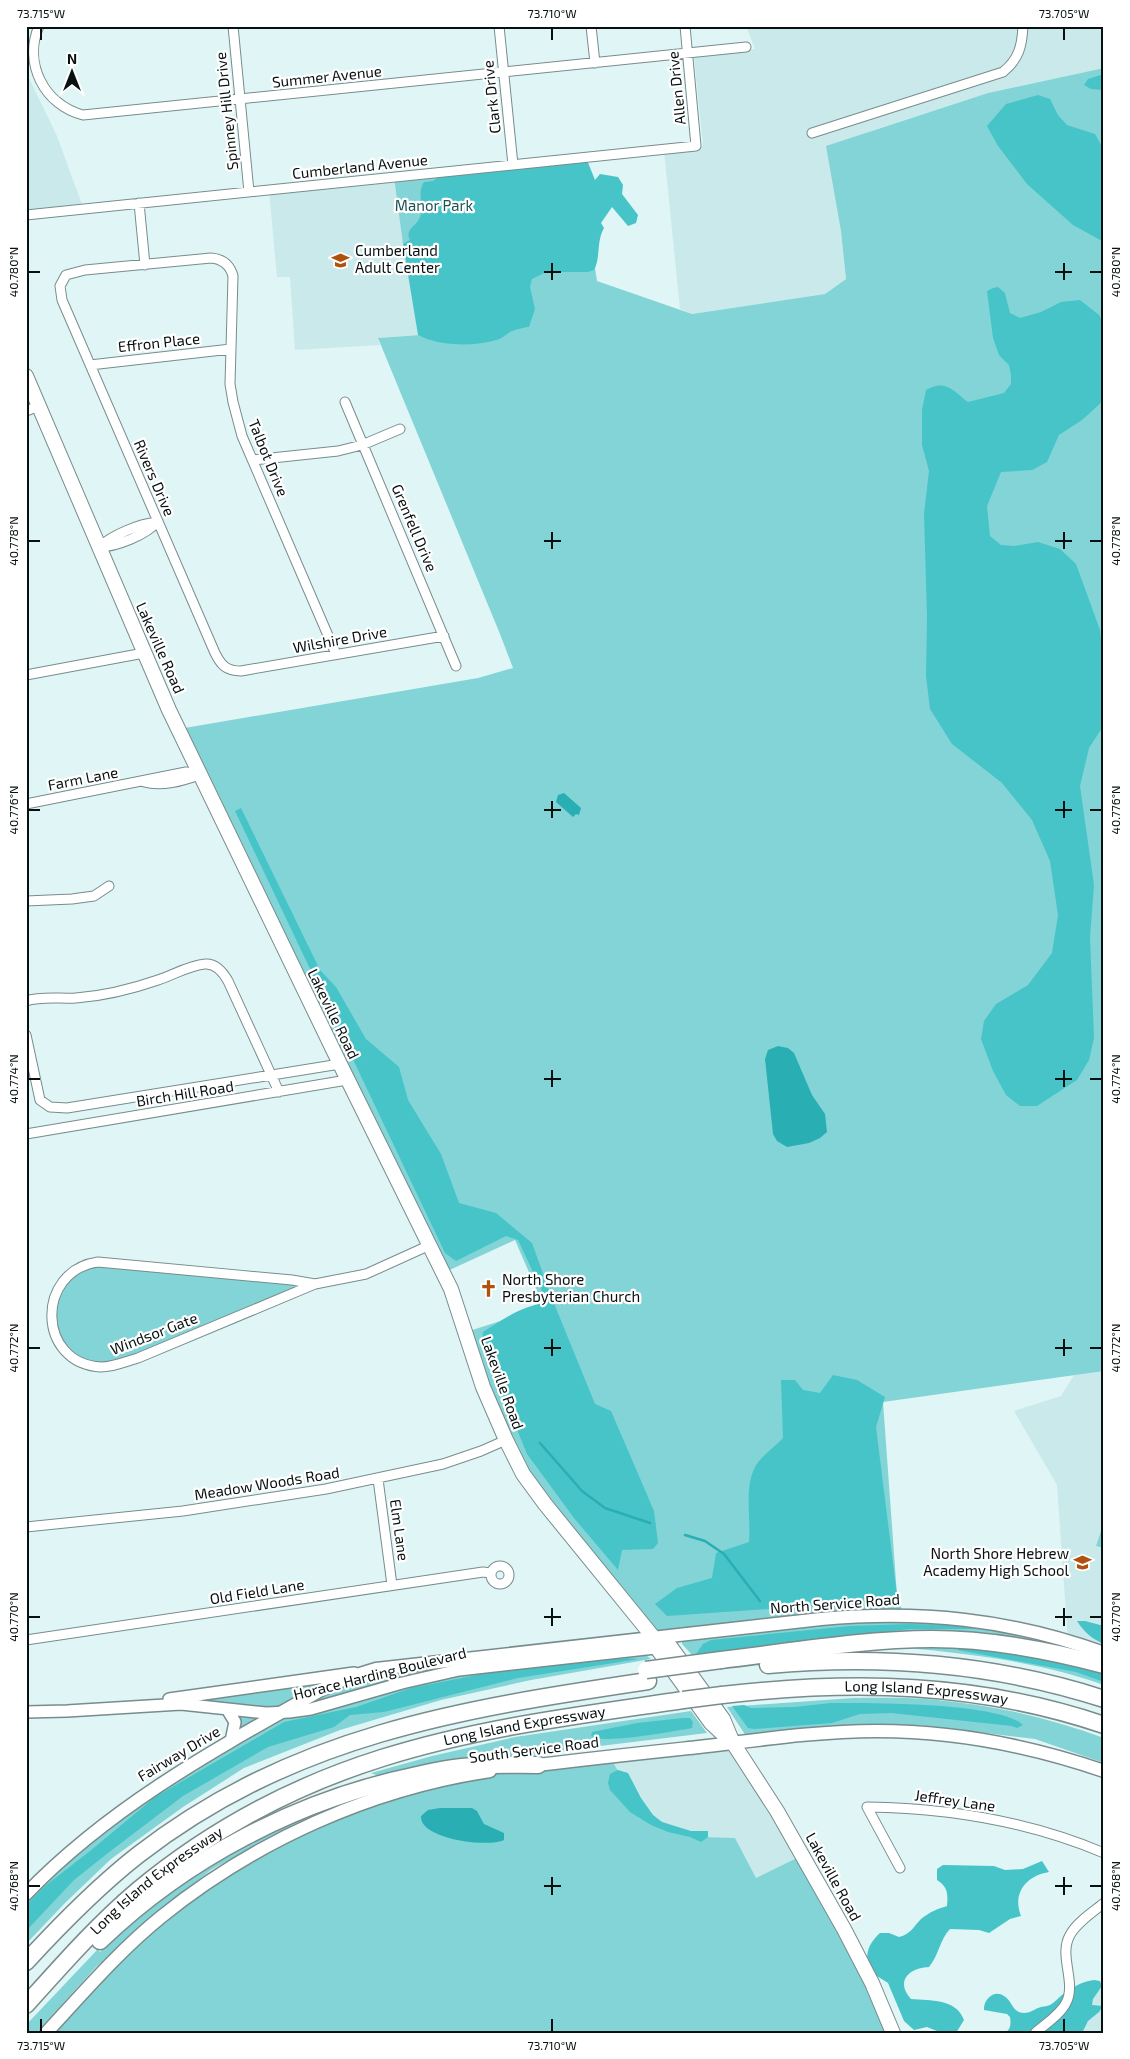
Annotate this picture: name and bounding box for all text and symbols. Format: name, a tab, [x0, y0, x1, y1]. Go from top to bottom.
text: 73.715°W	[17, 6, 65, 20]
text: 73.710°W	[527, 6, 577, 20]
text: 73.705°W	[1039, 6, 1089, 20]
north arrow	[48, 48, 98, 98]
text: N	[67, 50, 77, 67]
street label: Allen Drive	[663, 50, 689, 126]
street label: Spinney Hill Drive	[211, 51, 241, 171]
street label: Clark Drive	[478, 60, 504, 135]
street label: Summer Avenue	[271, 61, 383, 91]
street label: Cumberland Avenue	[291, 150, 429, 182]
park label: Manor Park	[395, 196, 474, 214]
place label: Cumberland Adult Center	[355, 241, 440, 276]
text: 40.780°N	[6, 247, 20, 297]
text: 40.780°N	[1108, 247, 1122, 297]
school or university icon: Cumberland Adult Center	[331, 250, 351, 270]
street label: Effron Place	[117, 329, 201, 355]
street label: Talbot Drive	[245, 416, 293, 499]
street label: Rivers Drive	[131, 437, 179, 519]
street label: Grenfell Drive	[388, 481, 441, 574]
text: 40.778°N	[6, 516, 20, 566]
text: 40.778°N	[1108, 516, 1122, 566]
street label: Lakeville Road	[133, 599, 189, 696]
street label: Wilshire Drive	[291, 622, 388, 656]
street label: Farm Lane	[46, 762, 119, 794]
text: 40.776°N	[6, 786, 20, 834]
text: 40.776°N	[1108, 786, 1122, 834]
street label: Lakeville Road	[304, 966, 363, 1062]
text: 40.774°N	[6, 1054, 20, 1104]
text: 40.774°N	[1108, 1054, 1122, 1104]
street label: Birch Hill Road	[135, 1076, 235, 1110]
place label: North Shore Presbyterian Church	[502, 1270, 640, 1305]
church icon: North Shore Presbyterian Church	[478, 1279, 498, 1299]
street label: Windsor Gate	[108, 1308, 200, 1358]
text: 40.772°N	[6, 1324, 20, 1372]
text: 40.772°N	[1108, 1324, 1122, 1372]
street label: Lakeville Road	[478, 1334, 528, 1432]
street label: Meadow Woods Road	[193, 1463, 341, 1503]
street label: Elm Lane	[387, 1498, 413, 1562]
place label: North Shore Hebrew Academy High School	[923, 1544, 1070, 1579]
school or university icon: North Shore Hebrew Academy High School	[1073, 1553, 1093, 1573]
street label: Old Field Lane	[208, 1575, 305, 1607]
street label: North Service Road	[769, 1589, 901, 1617]
text: 40.770°N	[6, 1592, 20, 1642]
text: 40.770°N	[1108, 1592, 1122, 1642]
street label: Horace Harding Boulevard	[291, 1643, 468, 1703]
street label: Long Island Expressway	[844, 1677, 1010, 1708]
street label: Long Island Expressway	[441, 1701, 607, 1749]
street label: Fairway Drive	[134, 1722, 223, 1785]
street label: South Service Road	[468, 1732, 600, 1766]
street label: Jeffrey Lane	[914, 1785, 997, 1815]
street label: Long Island Expressway	[86, 1822, 226, 1938]
street label: Lakeville Road	[802, 1829, 865, 1924]
text: 40.768°N	[6, 1861, 20, 1911]
text: 40.768°N	[1108, 1861, 1122, 1911]
text: 73.715°W	[17, 2038, 65, 2052]
text: 73.710°W	[527, 2038, 577, 2052]
text: 73.705°W	[1039, 2038, 1089, 2052]

